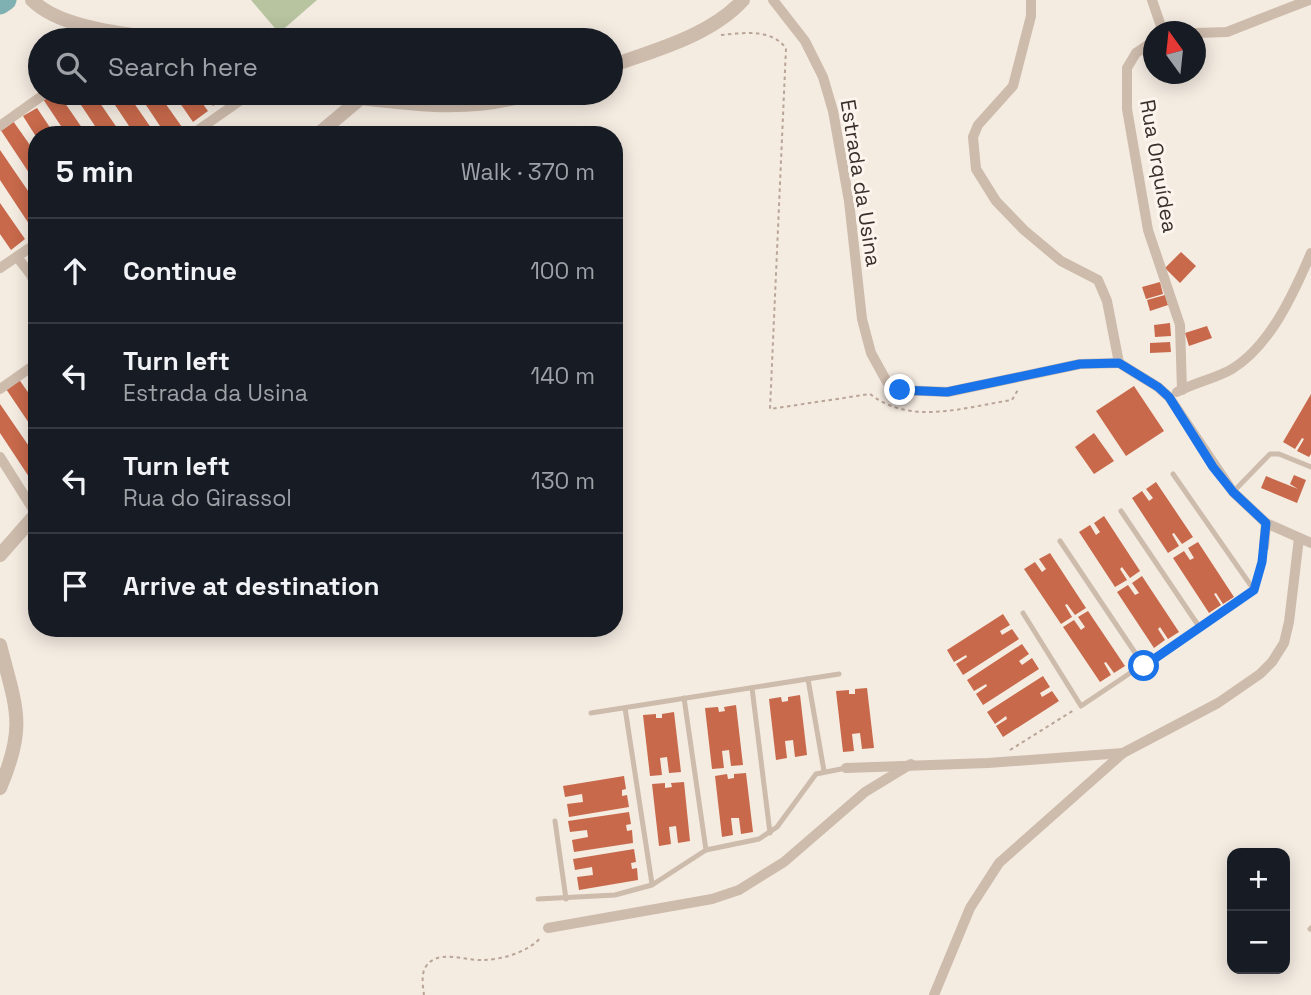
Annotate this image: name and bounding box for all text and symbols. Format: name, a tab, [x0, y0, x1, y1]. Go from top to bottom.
north arrow	[1143, 21, 1206, 84]
search box	[28, 28, 623, 105]
icon: search	[52, 48, 90, 86]
text: Search here	[108, 50, 258, 84]
street label: Rua Orquídea	[1134, 97, 1184, 235]
street label: Estrada da Usina	[834, 98, 888, 268]
text: 5 min	[56, 152, 134, 191]
text: Walk · 370 m	[461, 157, 595, 187]
icon: ahead	[56, 252, 94, 290]
text: Continue	[123, 254, 237, 288]
text: 100 m	[530, 256, 595, 286]
text: Turn left	[123, 344, 230, 378]
icon: left	[56, 357, 94, 395]
text: 140 m	[531, 361, 595, 391]
route end	[884, 374, 915, 405]
text: Estrada da Usina	[123, 378, 308, 408]
text: Turn left	[123, 449, 230, 483]
icon: left	[56, 462, 94, 500]
text: 130 m	[531, 466, 595, 496]
text: Rua do Girassol	[123, 483, 292, 513]
icon: arrive	[56, 567, 94, 605]
text: Arrive at destination	[123, 569, 380, 603]
route start	[1128, 650, 1159, 681]
map controls	[1227, 848, 1290, 974]
button: +	[1227, 848, 1290, 911]
button: −	[1227, 911, 1290, 974]

